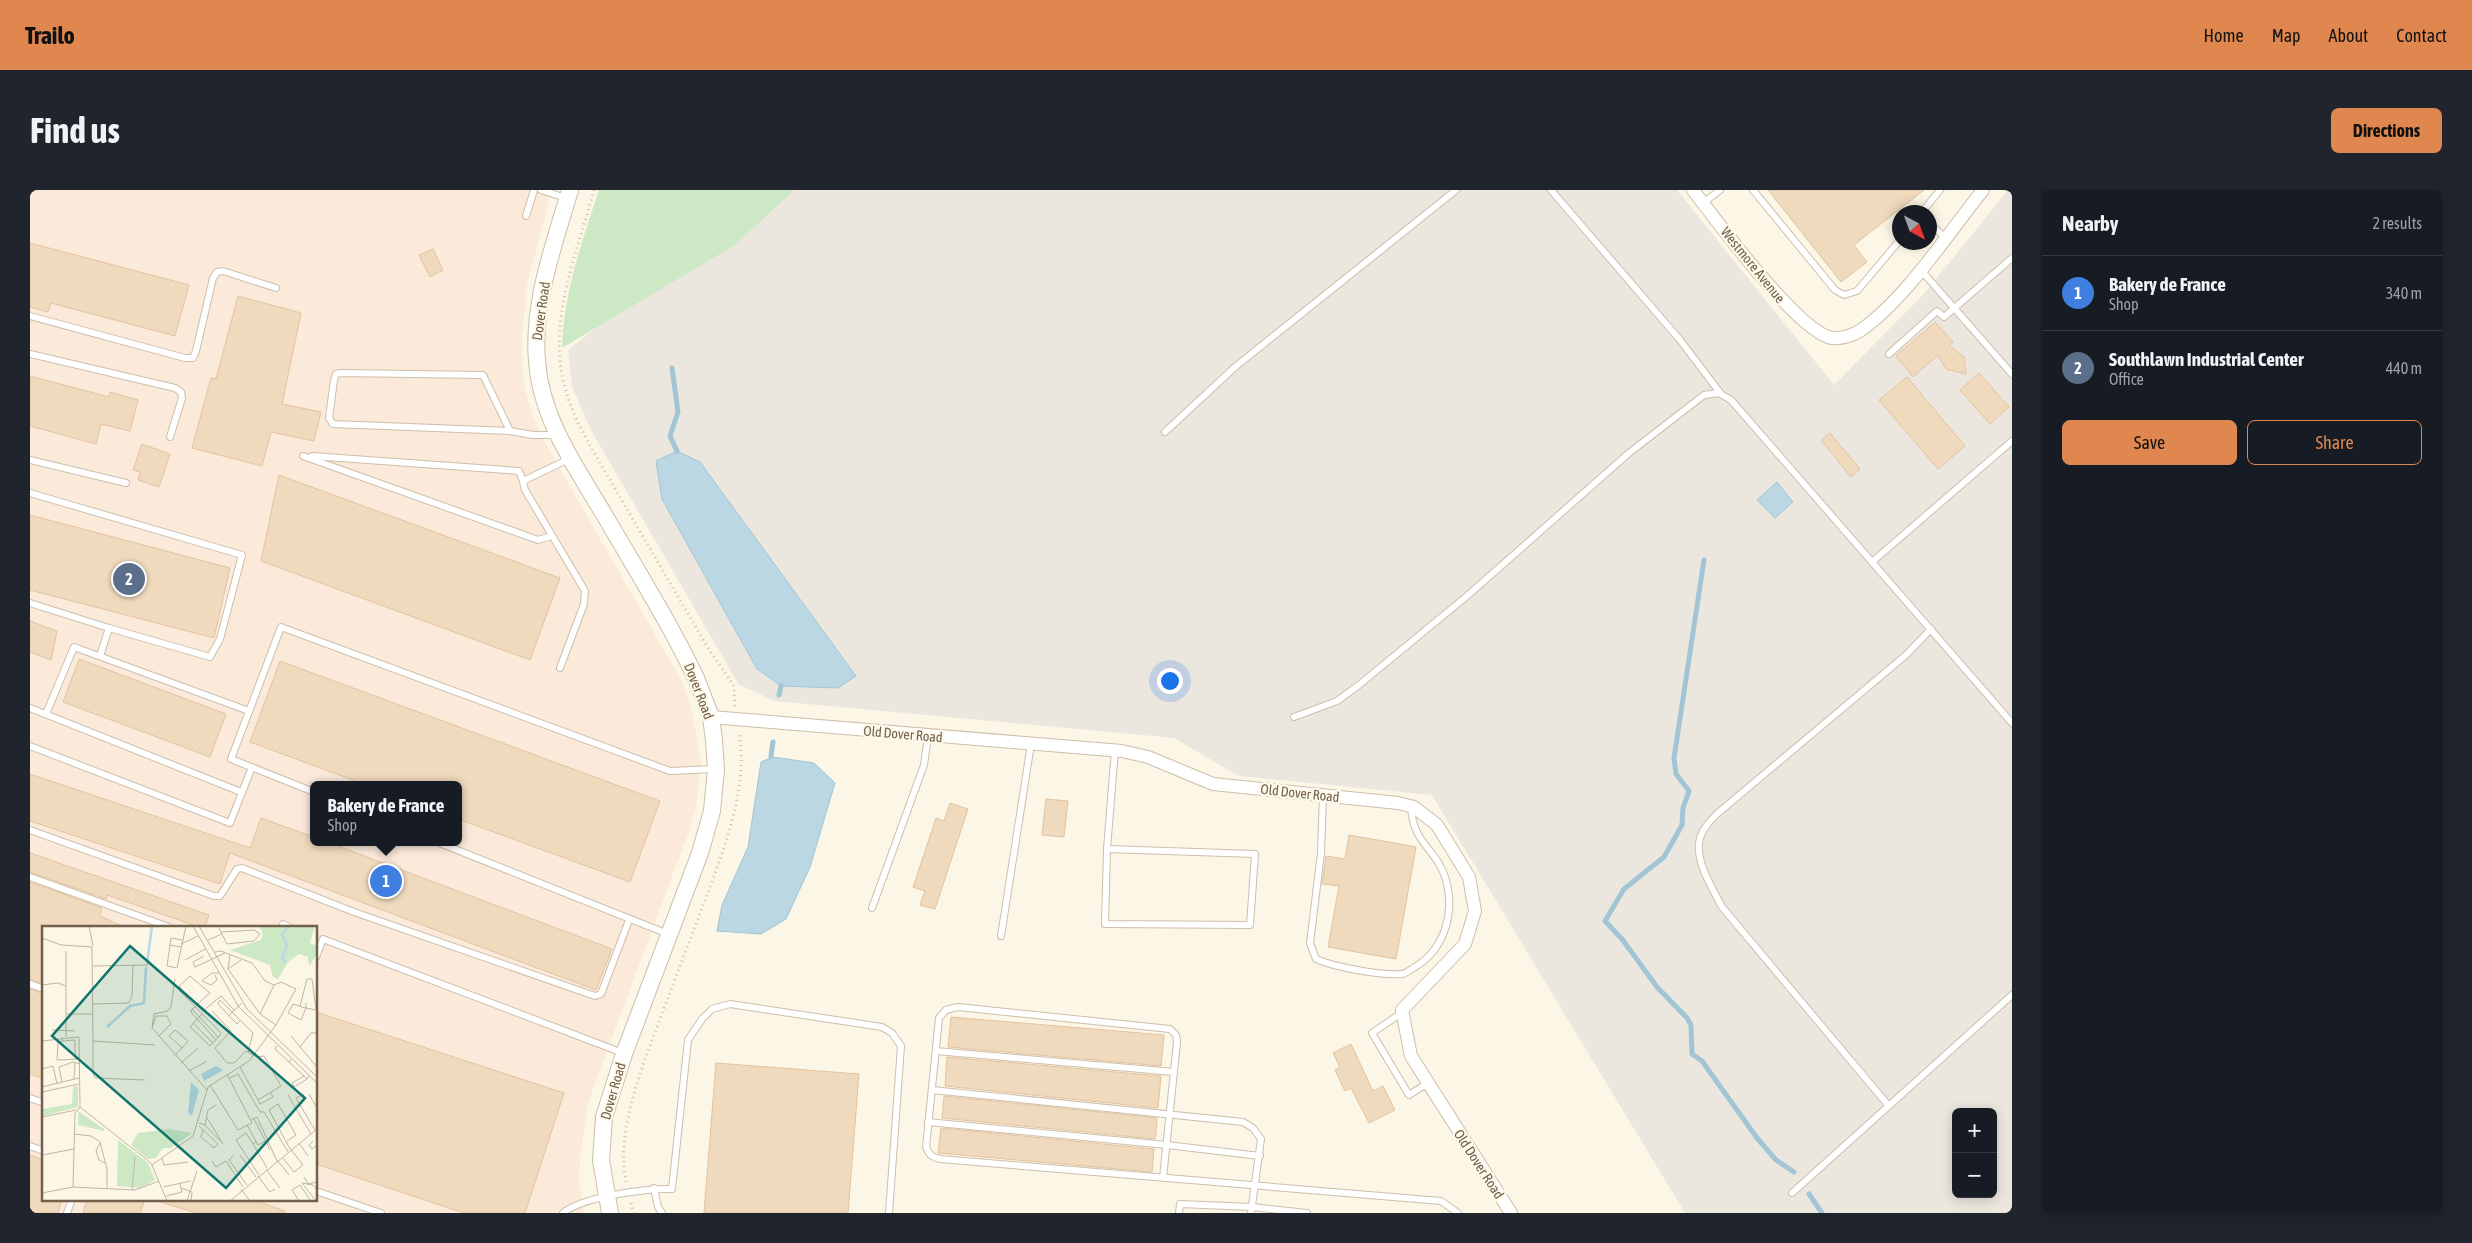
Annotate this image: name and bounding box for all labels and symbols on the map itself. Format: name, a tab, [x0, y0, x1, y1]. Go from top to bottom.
north arrow	[1892, 205, 1937, 250]
street label: Westmore Avenue	[1718, 224, 1788, 306]
street label: Dover Road	[529, 281, 553, 341]
pin: 2	[113, 560, 145, 598]
street label: Dover Road	[681, 661, 717, 721]
your location	[1157, 668, 1183, 694]
street label: Old Dover Road	[863, 723, 943, 745]
street label: Old Dover Road	[1260, 781, 1340, 805]
pin: 1	[370, 862, 402, 900]
inset map	[42, 926, 318, 1200]
street label: Dover Road	[597, 1060, 629, 1122]
street label: Old Dover Road	[1451, 1126, 1507, 1202]

